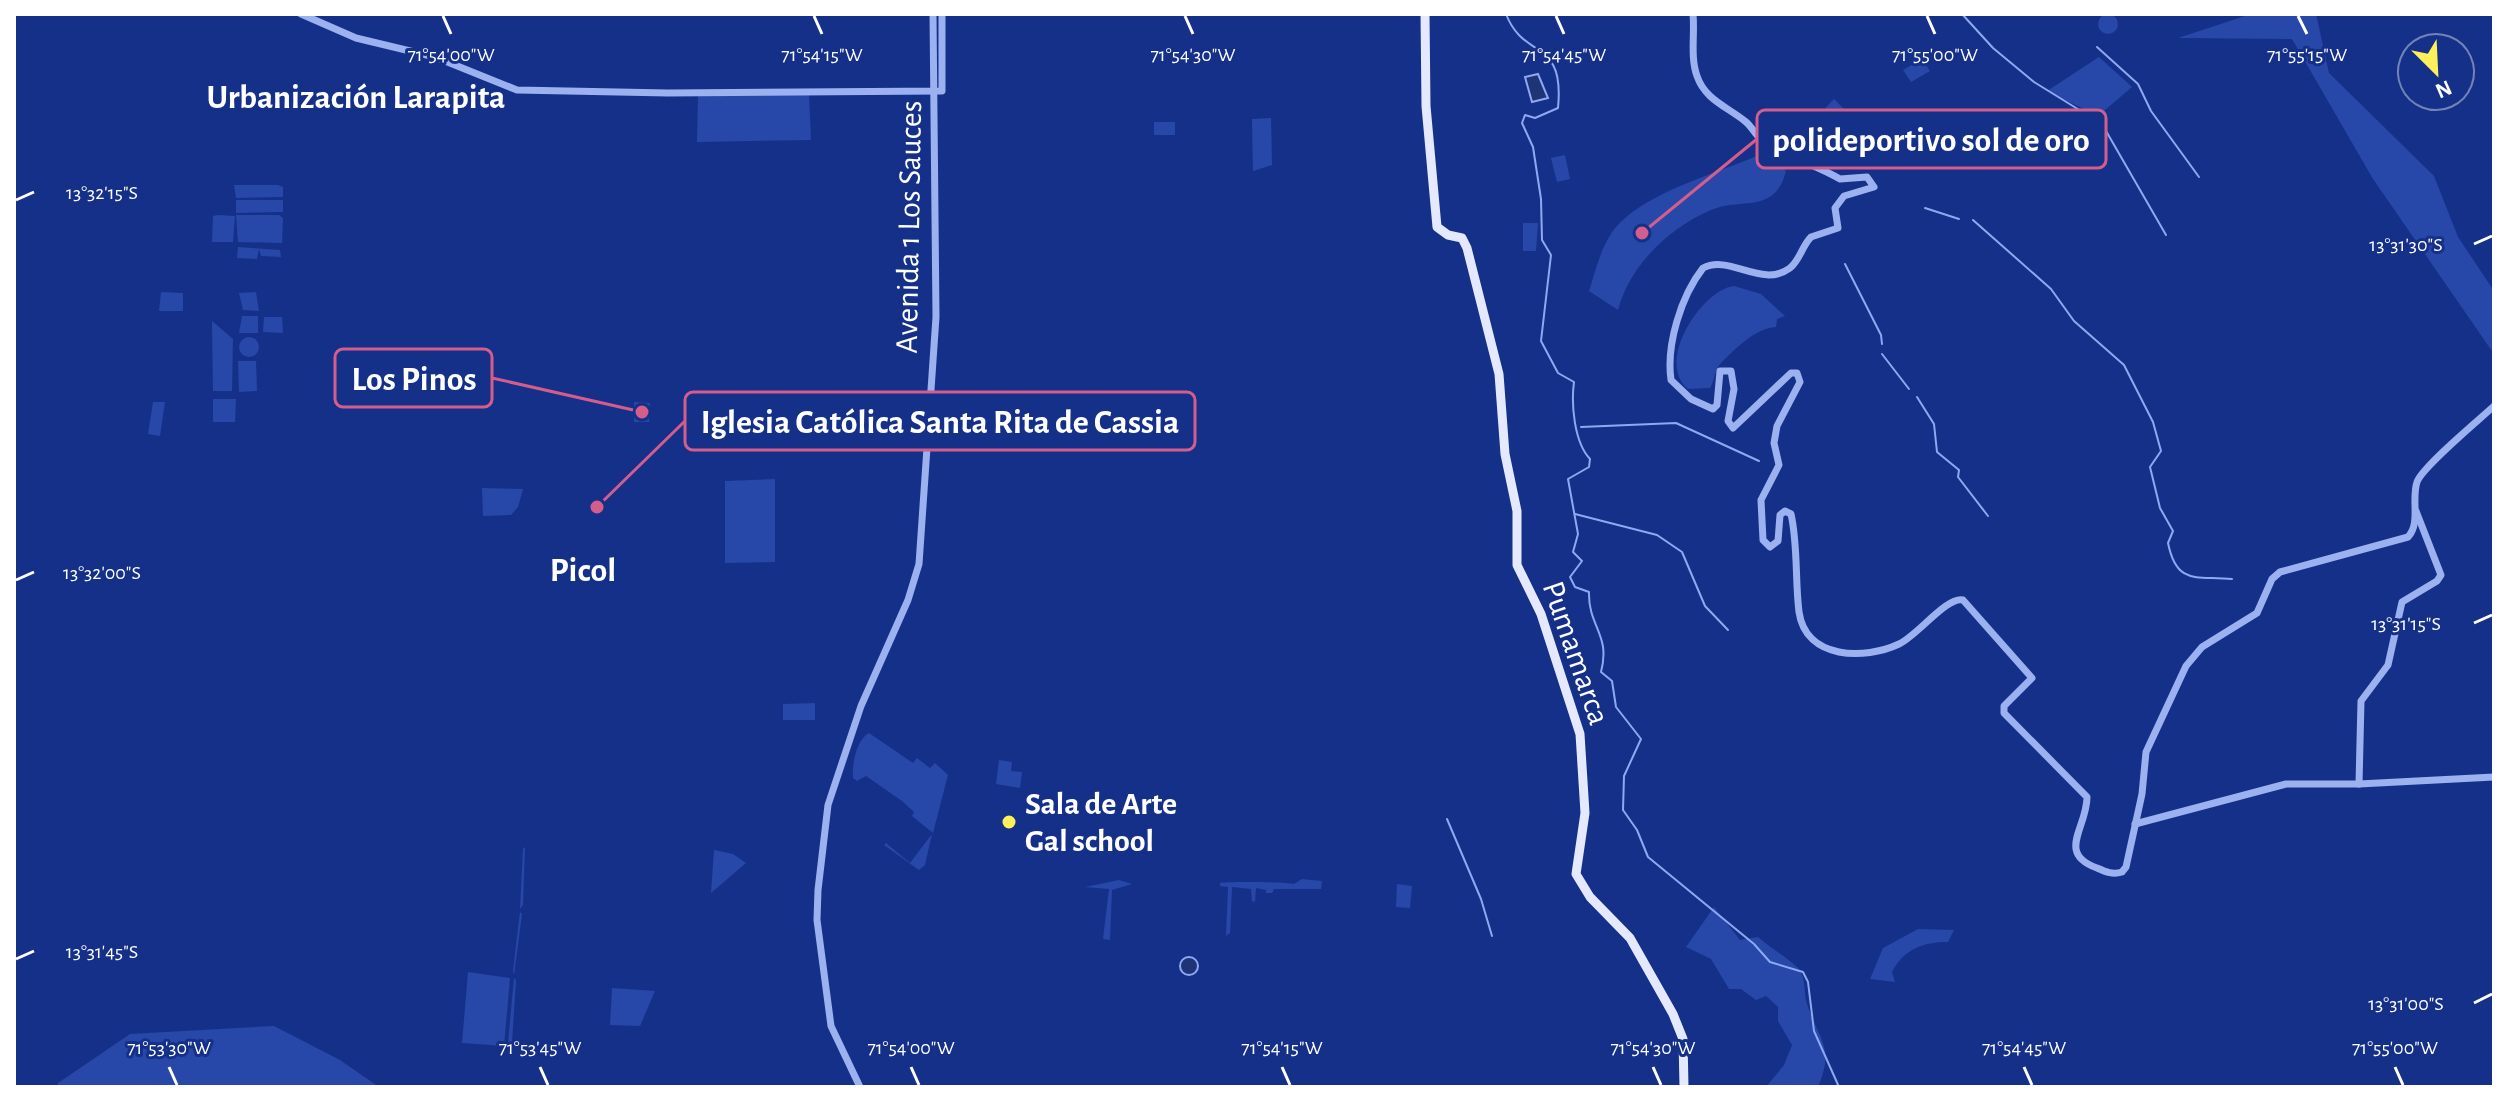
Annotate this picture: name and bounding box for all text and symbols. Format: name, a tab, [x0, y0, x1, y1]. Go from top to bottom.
north arrow	[2396, 32, 2476, 112]
text: 71°54'00"W	[407, 45, 495, 65]
text: 71°54'15"W	[781, 45, 863, 65]
text: 71°54'30"W	[1151, 45, 1236, 65]
text: 71°54'45"W	[1522, 45, 1606, 65]
text: 71°55'00"W	[1892, 45, 1978, 65]
text: 71°55'15"W	[2267, 45, 2347, 65]
text: N	[2432, 76, 2455, 103]
district label: Urbanización Larapita	[207, 81, 505, 115]
street label: Avenida 1 Los Sauces	[891, 100, 927, 354]
callout: polideportivo sol de oro	[1757, 110, 2106, 168]
text: polideportivo sol de oro	[1772, 124, 2090, 158]
text: 13°32'15"S	[66, 183, 138, 203]
text: 13°31'30"S	[2369, 235, 2443, 255]
callout: Los Pinos	[335, 349, 492, 407]
text: Los Pinos	[352, 363, 476, 397]
callout: Iglesia Católica Santa Rita de Cassia	[685, 392, 1195, 450]
text: Iglesia Católica Santa Rita de Cassia	[701, 406, 1179, 440]
district label: Picol	[550, 554, 616, 588]
text: 13°32'00"S	[63, 563, 141, 583]
street label: Pumamarca	[1537, 577, 1615, 729]
text: 13°31'15"S	[2371, 614, 2441, 634]
place label: Sala de Arte Gal school	[1025, 788, 1177, 857]
marker: Sala de Arte Gal school	[1000, 813, 1018, 831]
text: 13°31'45"S	[66, 942, 138, 962]
text: 13°31'00"S	[2368, 994, 2444, 1014]
text: 71°53'30"W	[127, 1038, 211, 1058]
text: 71°53'45"W	[499, 1038, 581, 1058]
text: 71°54'00"W	[867, 1038, 955, 1058]
text: 71°54'15"W	[1241, 1038, 1323, 1058]
text: 71°54'30"W	[1611, 1038, 1696, 1058]
text: 71°54'45"W	[1982, 1038, 2066, 1058]
text: 71°55'00"W	[2352, 1038, 2438, 1058]

